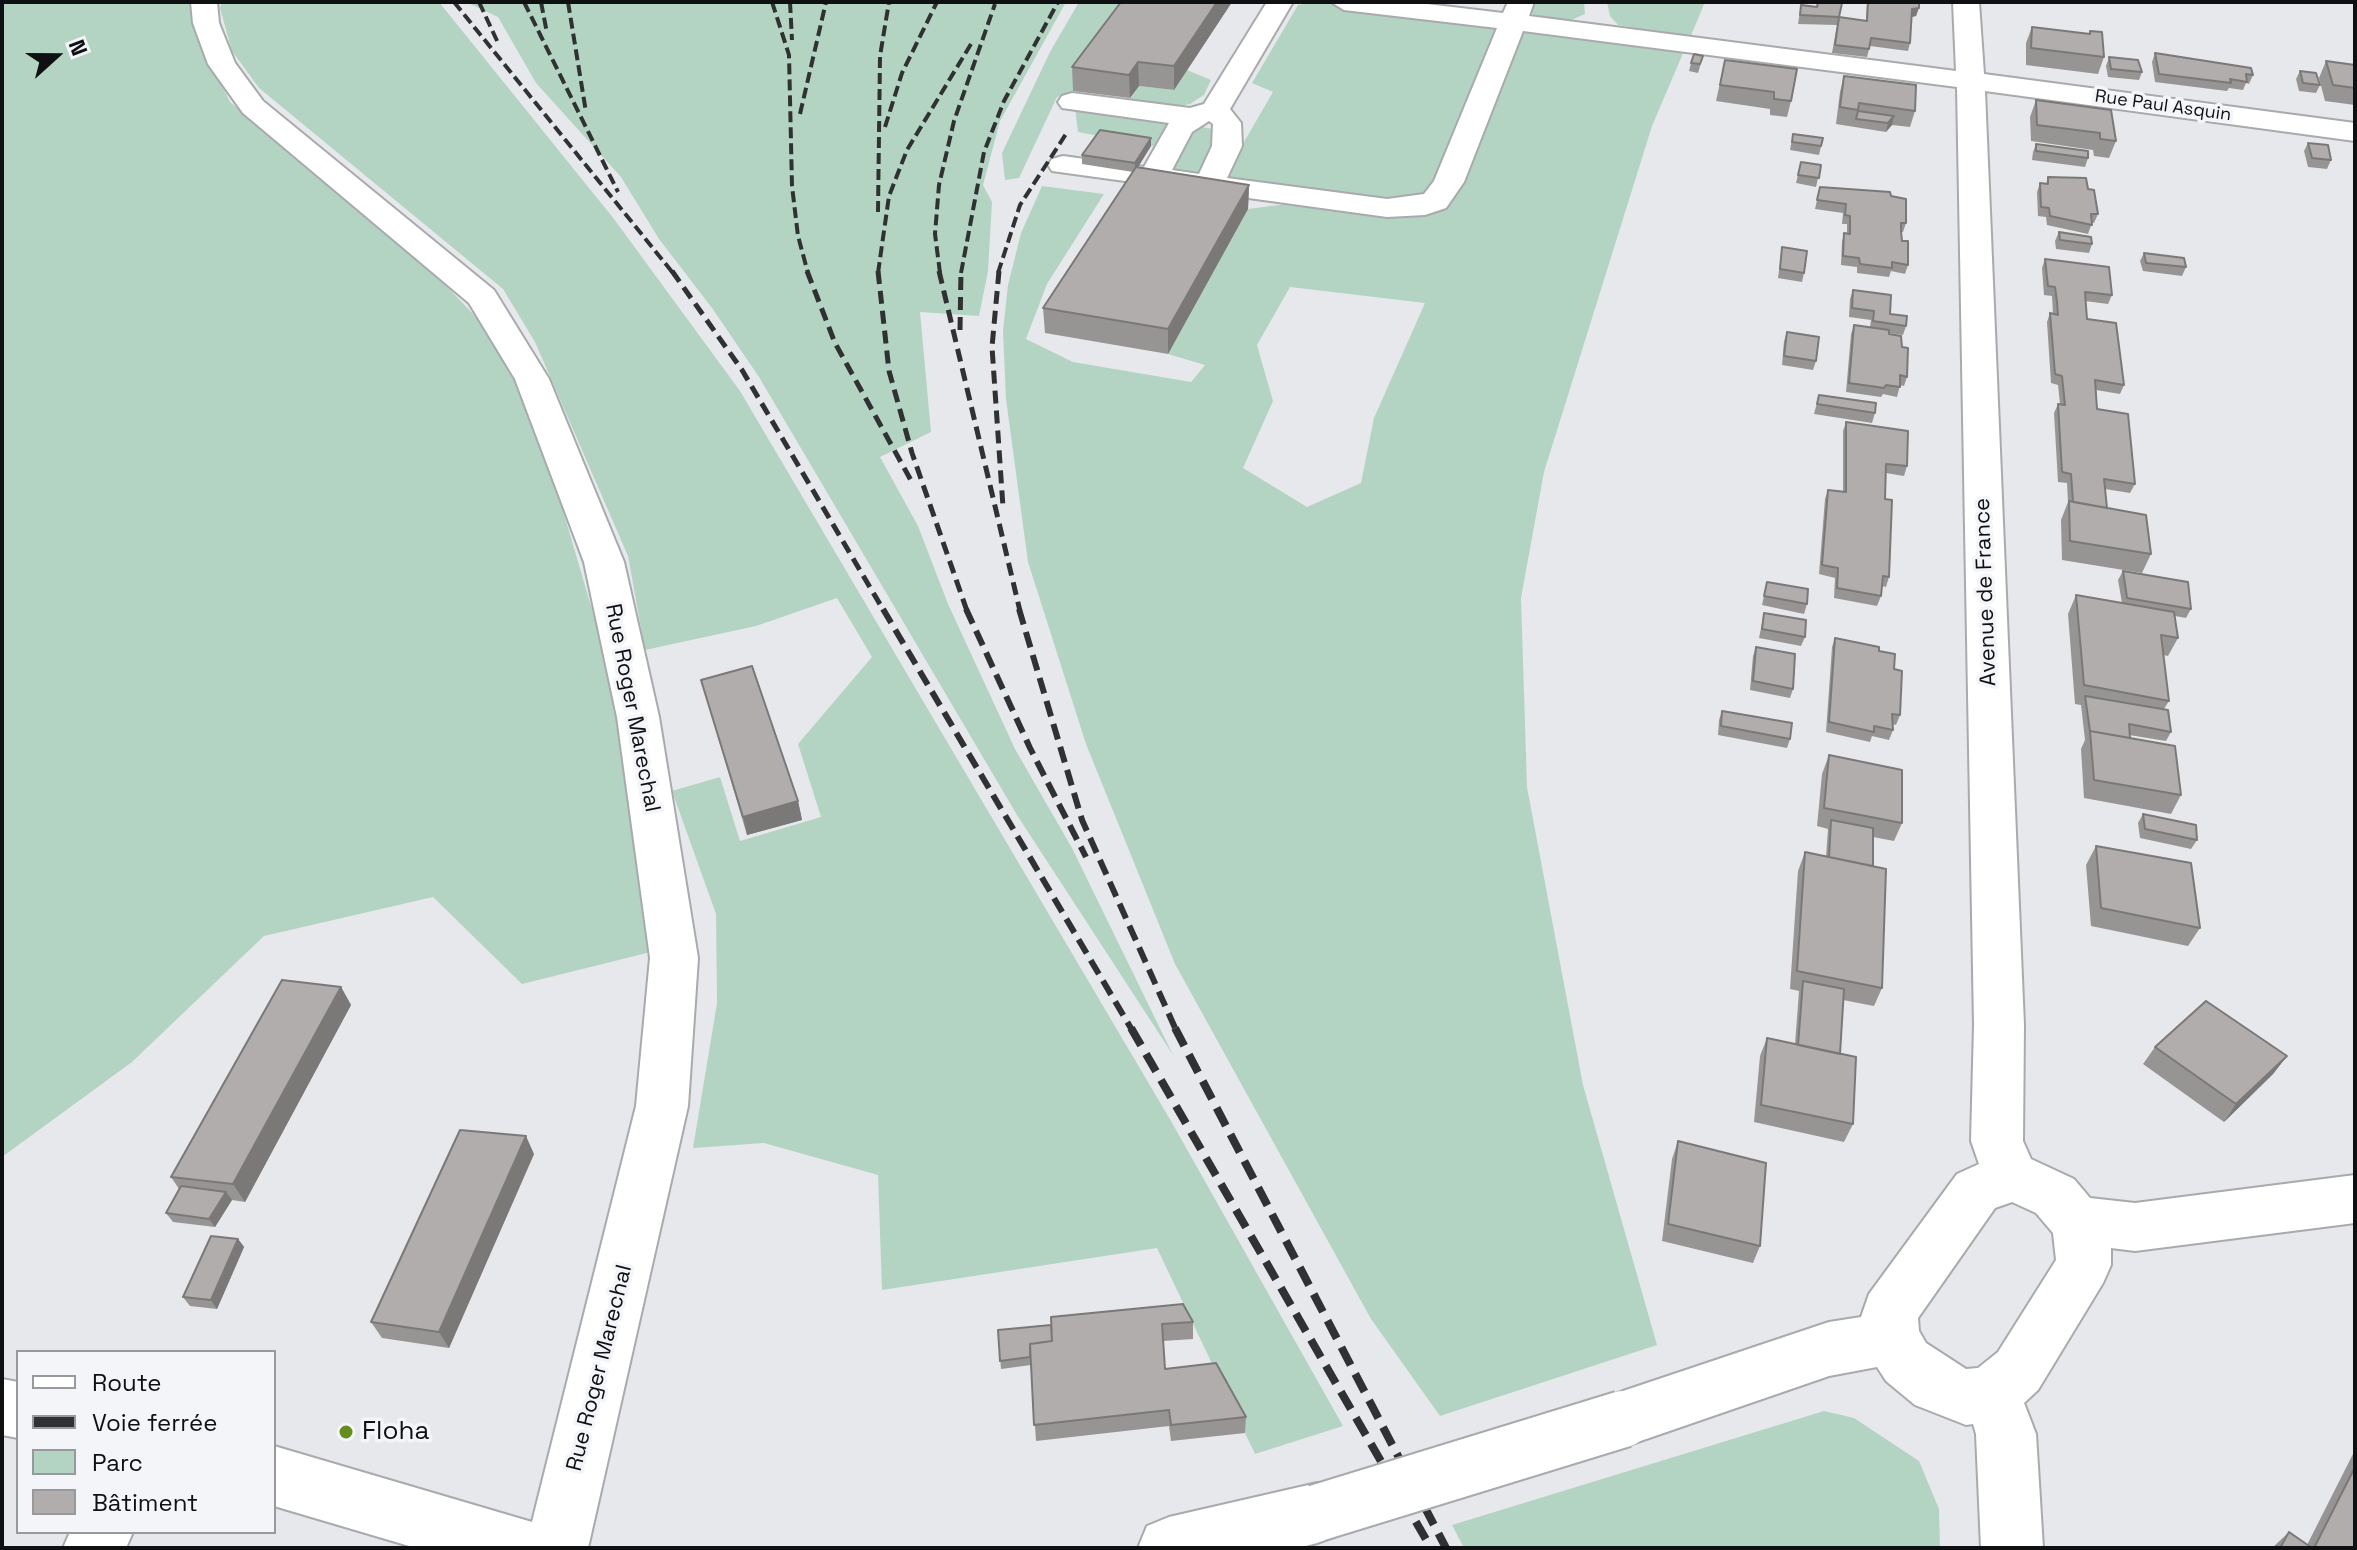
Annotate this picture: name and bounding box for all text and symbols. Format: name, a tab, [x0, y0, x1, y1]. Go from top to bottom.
north arrow	[16, 16, 96, 96]
text: N	[63, 35, 94, 59]
street label: Rue Paul Asquin	[2094, 86, 2232, 126]
street label: Avenue de France	[1970, 497, 2002, 687]
street label: Rue Roger Marechal	[599, 601, 665, 815]
street label: Rue Roger Marechal	[562, 1262, 638, 1474]
legend	[16, 1350, 276, 1534]
text: Route	[92, 1367, 161, 1398]
text: Voie ferrée	[92, 1407, 217, 1438]
place label: Floha	[362, 1416, 429, 1448]
marker: Floha	[337, 1423, 355, 1441]
text: Parc	[92, 1447, 143, 1478]
text: Bâtiment	[92, 1487, 198, 1518]

